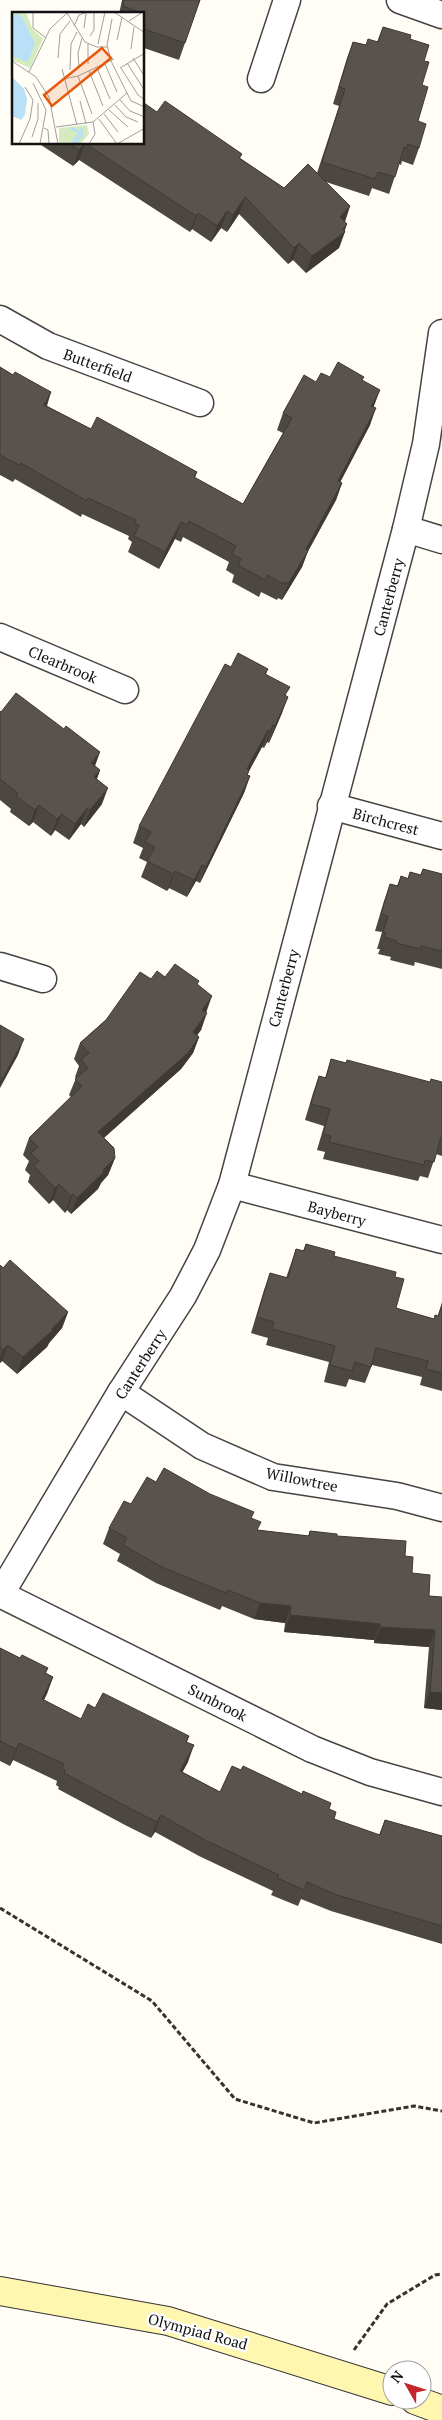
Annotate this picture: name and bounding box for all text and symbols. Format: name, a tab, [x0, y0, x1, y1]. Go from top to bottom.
inset map	[12, 12, 145, 145]
street label: Butterfield	[61, 343, 135, 387]
street label: Canterberry	[368, 555, 408, 638]
street label: Clearbrook	[25, 640, 101, 688]
street label: Birchcrest	[351, 803, 422, 840]
street label: Canterberry	[263, 946, 303, 1029]
street label: Bayberry	[306, 1196, 369, 1230]
street label: Canterberry	[110, 1325, 170, 1403]
street label: Willowtree	[264, 1462, 340, 1496]
street label: Sunbrook	[185, 1679, 251, 1726]
street label: Olympiad Road	[146, 2308, 250, 2354]
north arrow	[382, 2360, 432, 2410]
text: N	[386, 2366, 407, 2387]

